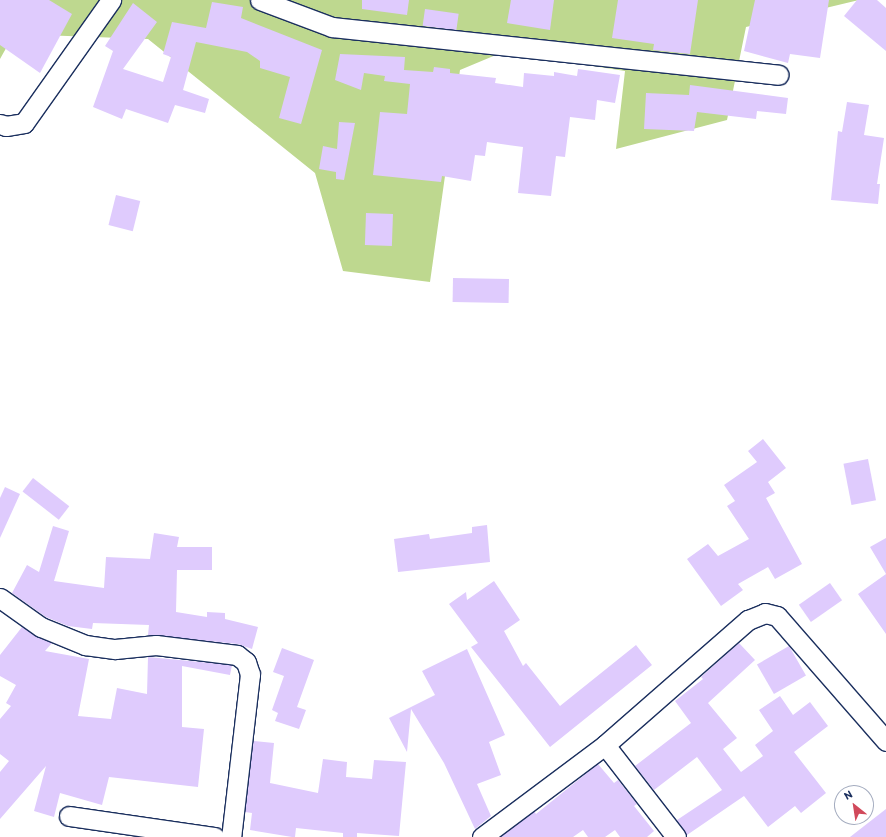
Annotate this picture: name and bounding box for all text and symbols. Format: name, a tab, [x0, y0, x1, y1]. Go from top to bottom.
north arrow	[834, 785, 874, 825]
text: N	[842, 788, 855, 803]

